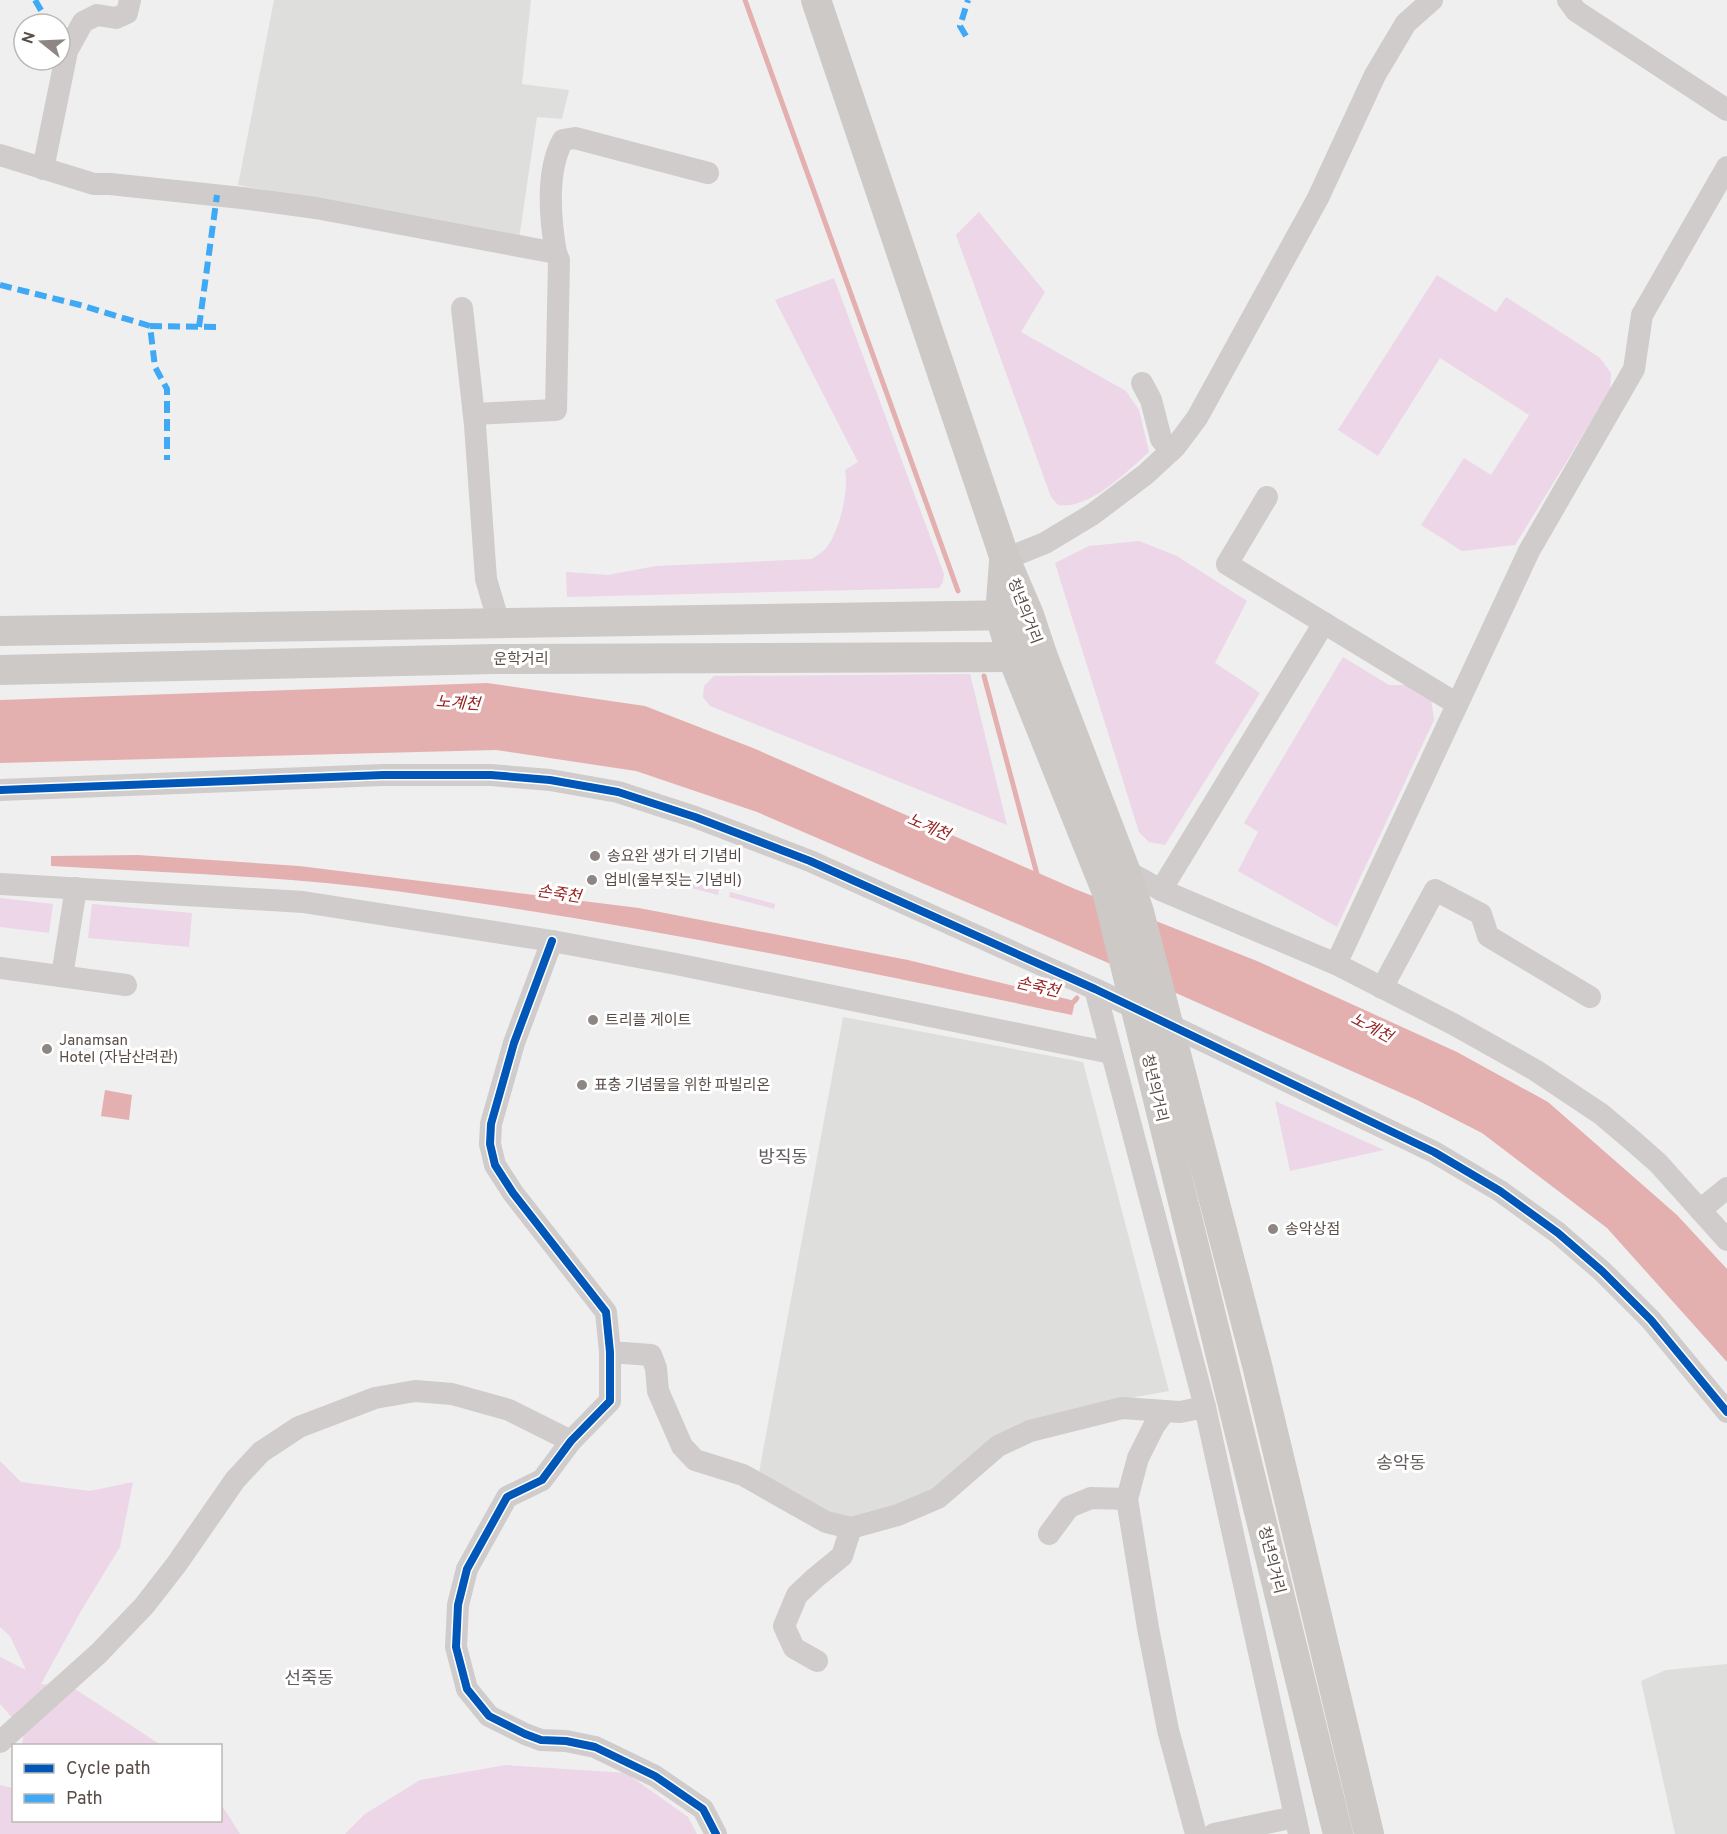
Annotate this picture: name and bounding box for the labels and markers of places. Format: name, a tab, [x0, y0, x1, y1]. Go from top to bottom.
place label: 송요완 생가 터 기념비	[607, 848, 742, 867]
marker: 송요완 생가 터 기념비	[588, 849, 602, 863]
place label: 업비(울부짖는 기념비)	[604, 872, 742, 891]
marker: 업비(울부짖는 기념비)	[585, 873, 599, 887]
place label: 트리플 게이트	[605, 1012, 692, 1031]
marker: 트리플 게이트	[586, 1013, 600, 1027]
place label: Janamsan Hotel (자남산려관)	[59, 1032, 178, 1068]
marker: Janamsan Hotel (자남산려관)	[40, 1042, 54, 1056]
place label: 표충 기념물을 위한 파빌리온	[594, 1077, 770, 1096]
marker: 표충 기념물을 위한 파빌리온	[575, 1078, 589, 1092]
place label: 송악상점	[1285, 1221, 1340, 1240]
marker: 송악상점	[1266, 1222, 1280, 1236]

